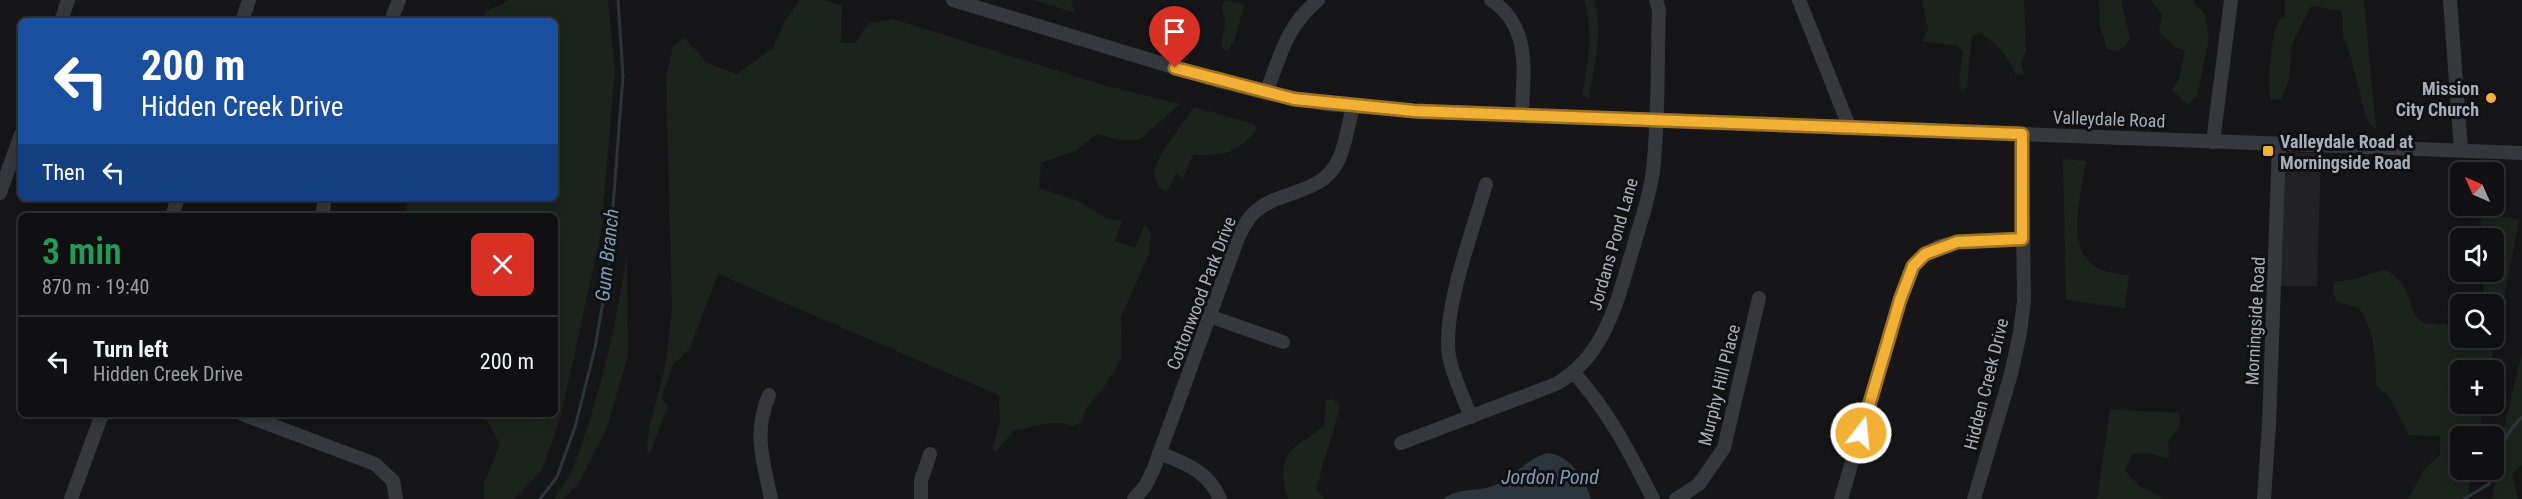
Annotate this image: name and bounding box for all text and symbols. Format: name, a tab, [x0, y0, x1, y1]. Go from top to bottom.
pin	[1149, 6, 1200, 68]
icon: arrive	[1158, 15, 1191, 48]
text: 200 m	[141, 41, 246, 90]
icon: left	[42, 42, 120, 120]
place label: Mission City Church	[2396, 78, 2479, 120]
text: Hidden Creek Drive	[141, 91, 344, 123]
marker: Mission City Church	[2484, 91, 2498, 105]
street label: Valleydale Road	[2052, 107, 2166, 131]
place label: Valleydale Road at Morningside Road	[2280, 131, 2414, 173]
marker: Valleydale Road at Morningside Road	[2261, 144, 2275, 158]
icon: left	[97, 156, 130, 189]
text: Then	[42, 160, 85, 185]
north arrow	[2450, 162, 2504, 216]
map controls	[2450, 162, 2504, 480]
street label: Jordans Pond Lane	[1584, 175, 1642, 313]
water label: Gum Branch	[590, 207, 624, 303]
street label: Cottonwood Park Drive	[1162, 213, 1240, 373]
button: sound	[2450, 228, 2504, 282]
text: 3 min	[42, 231, 122, 273]
button: close	[471, 233, 534, 296]
street label: Morningside Road	[2241, 256, 2269, 386]
text: 870 m · 19:40	[42, 275, 149, 299]
button: search	[2450, 294, 2504, 348]
street label: Hidden Creek Drive	[1959, 316, 2013, 452]
street label: Murphy Hill Place	[1694, 322, 1744, 448]
text: Turn left	[93, 337, 168, 362]
icon: left	[42, 345, 75, 378]
text: 200 m	[480, 349, 534, 374]
button: +	[2450, 360, 2504, 414]
text: Hidden Creek Drive	[93, 362, 243, 386]
position arrow	[1829, 401, 1893, 465]
button: −	[2450, 426, 2504, 480]
water label: Jordon Pond	[1501, 465, 1599, 489]

